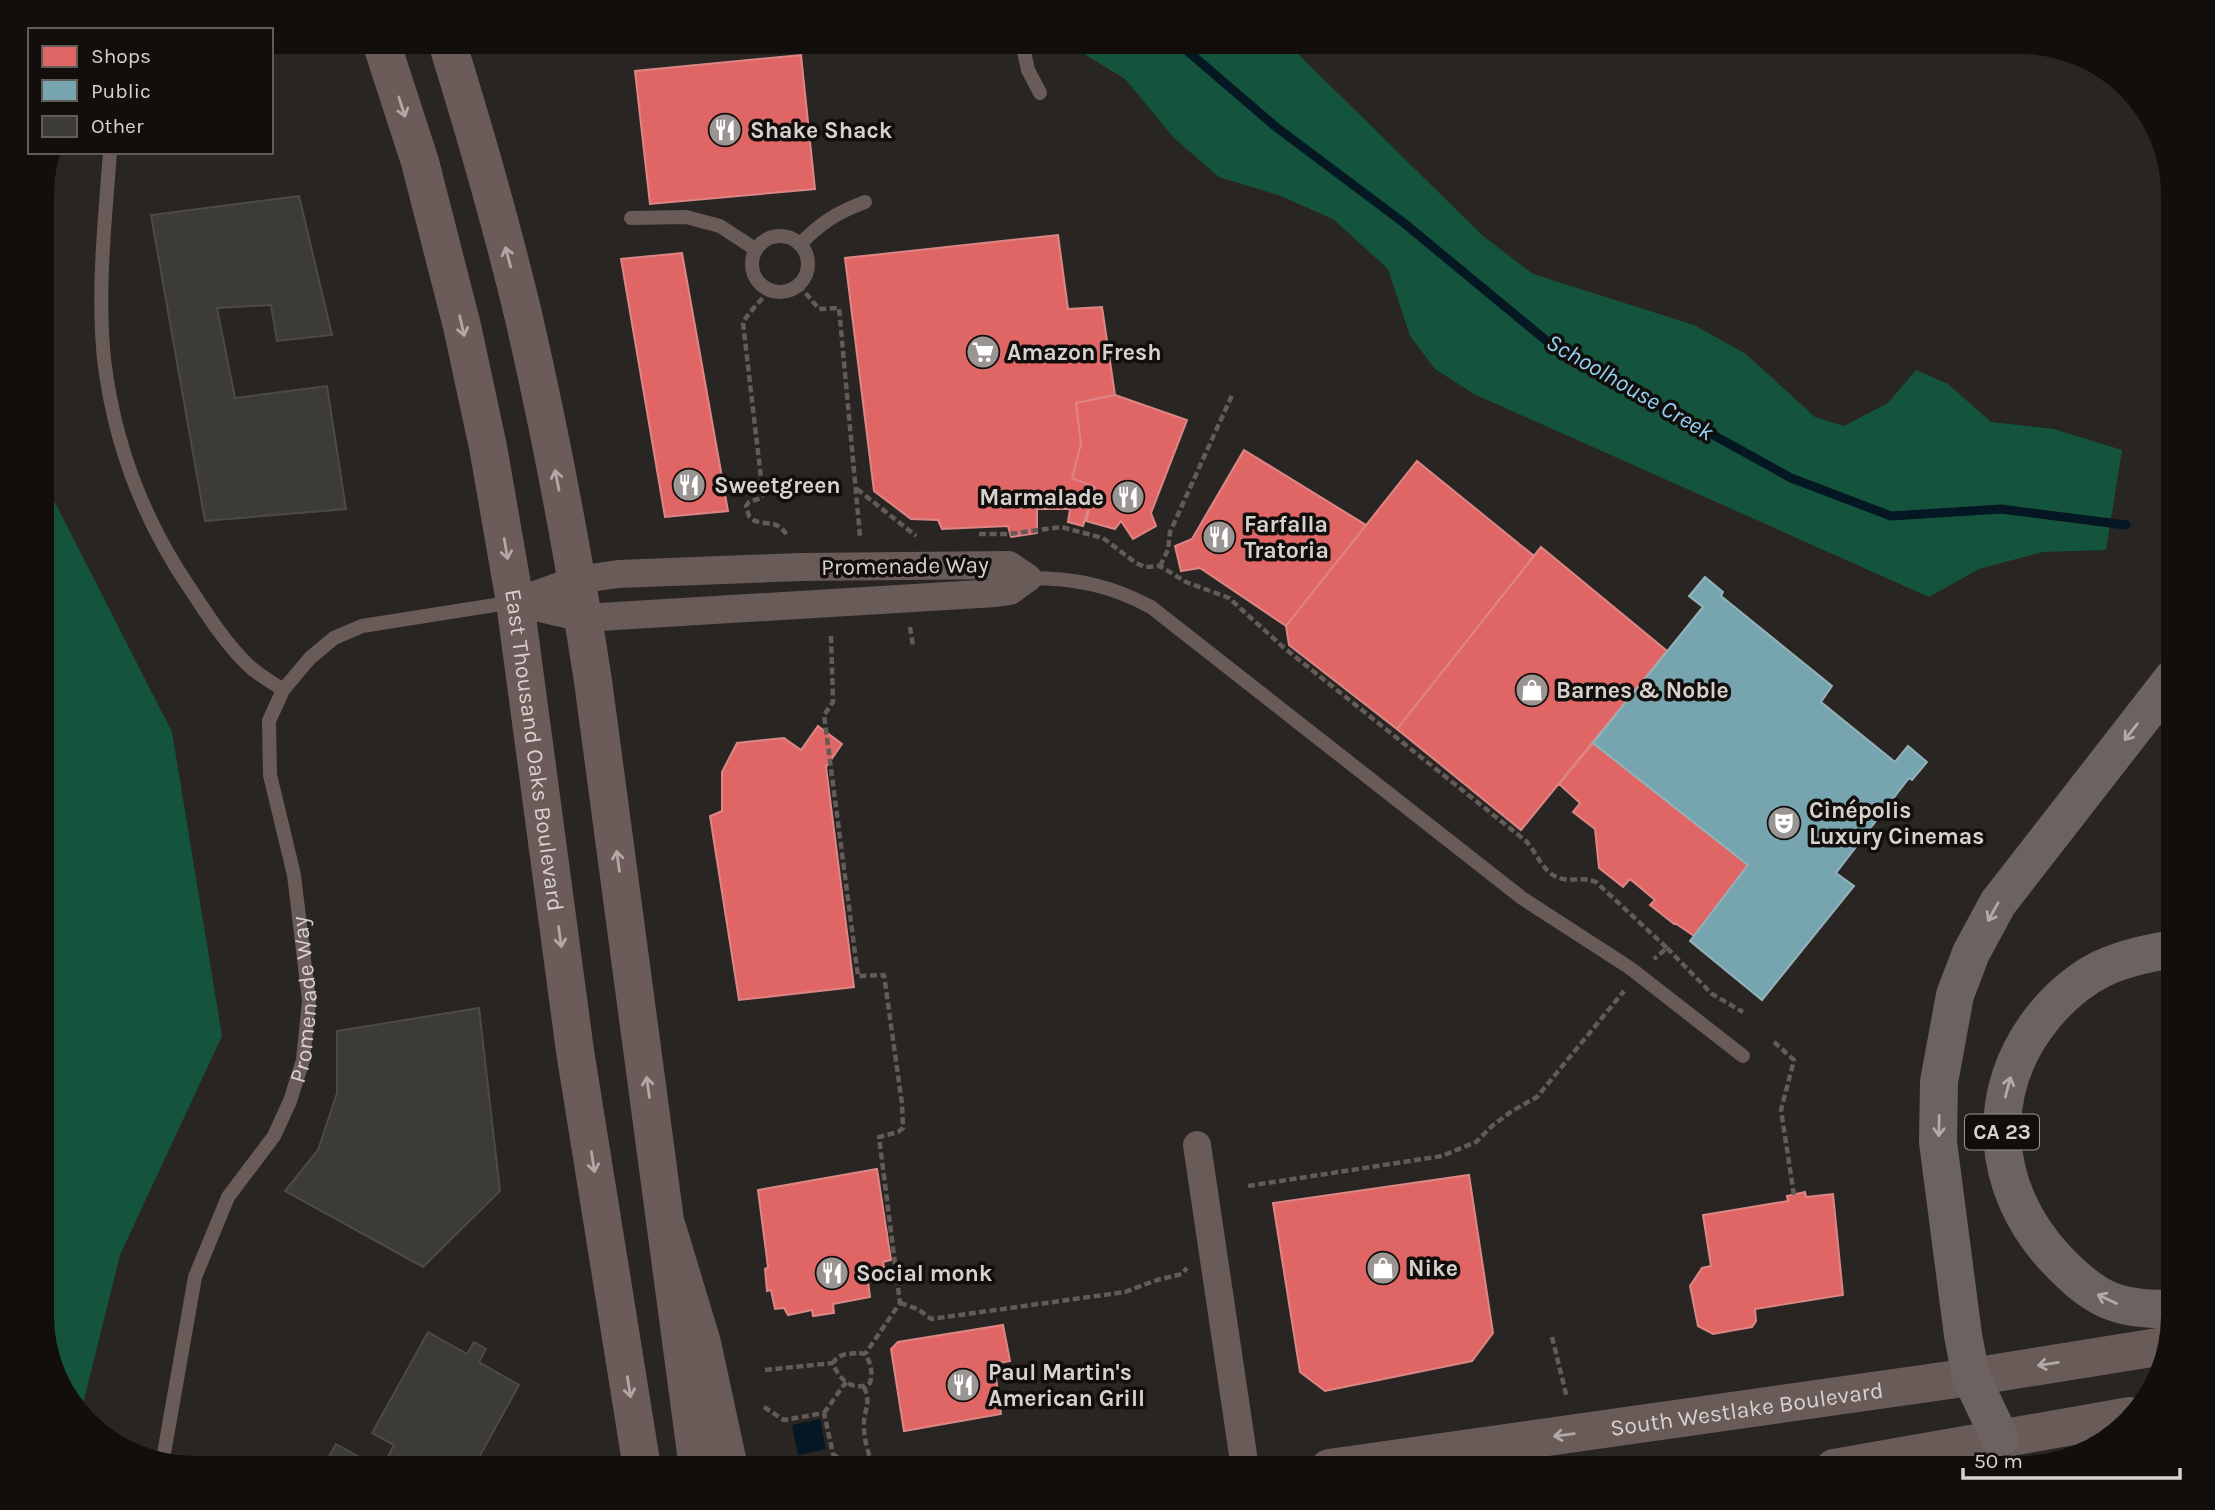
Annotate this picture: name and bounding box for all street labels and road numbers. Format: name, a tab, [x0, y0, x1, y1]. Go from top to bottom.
street label: Promenade Way	[821, 551, 989, 581]
street label: East Thousand Oaks Boulevard	[499, 587, 570, 913]
street label: Promenade Way	[283, 914, 323, 1086]
road number: CA 23	[1965, 1114, 2039, 1150]
street label: South Westlake Boulevard	[1609, 1376, 1885, 1441]

